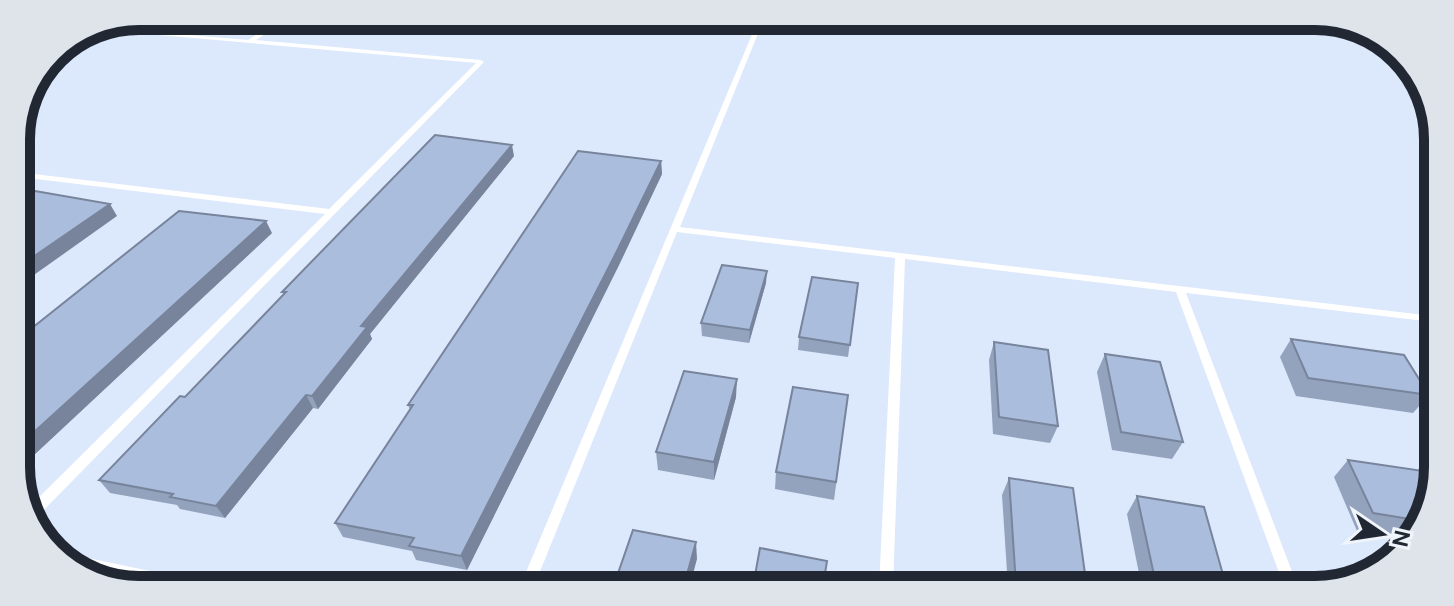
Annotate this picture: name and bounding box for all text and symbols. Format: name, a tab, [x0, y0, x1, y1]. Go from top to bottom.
north arrow	[1342, 494, 1422, 574]
text: N	[1385, 527, 1417, 549]

